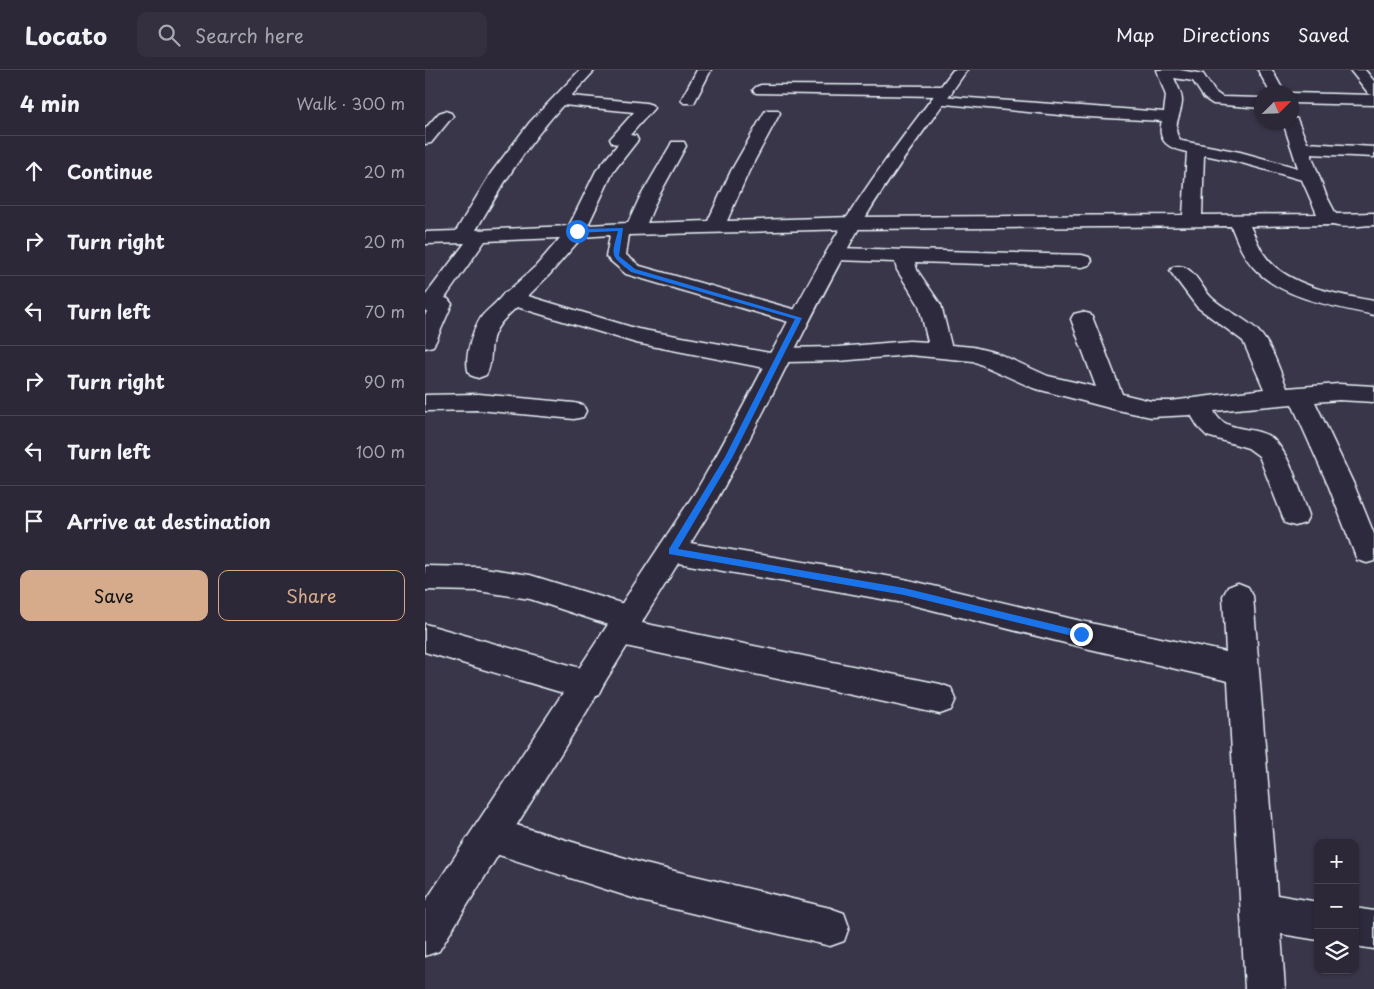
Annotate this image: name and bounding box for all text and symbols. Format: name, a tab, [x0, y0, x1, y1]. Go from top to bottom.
search box	[137, 12, 487, 57]
text: Locato	[25, 17, 107, 53]
icon: search	[155, 21, 183, 49]
text: Search here	[195, 21, 304, 49]
text: Map	[1116, 21, 1154, 48]
text: Directions	[1182, 21, 1270, 48]
text: Saved	[1298, 21, 1349, 48]
north arrow	[1254, 85, 1299, 130]
text: 4 min	[20, 87, 80, 119]
text: Walk · 300 m	[296, 91, 405, 115]
icon: ahead	[20, 157, 48, 185]
text: Continue	[67, 157, 153, 185]
text: 20 m	[364, 159, 405, 183]
route start	[566, 220, 589, 243]
icon: right	[20, 227, 48, 255]
text: Turn right	[67, 227, 165, 255]
text: 20 m	[364, 229, 405, 253]
icon: left	[20, 297, 48, 325]
text: Turn left	[67, 297, 151, 325]
text: 70 m	[365, 299, 405, 323]
icon: right	[20, 367, 48, 395]
text: Turn right	[67, 367, 165, 395]
text: 90 m	[364, 369, 405, 393]
icon: left	[20, 437, 48, 465]
text: Turn left	[67, 437, 151, 465]
text: 100 m	[356, 439, 405, 463]
icon: arrive	[20, 507, 48, 535]
text: Arrive at destination	[67, 507, 271, 535]
button: Save	[20, 570, 208, 621]
button: Share	[218, 570, 405, 621]
route end	[1070, 623, 1093, 646]
map controls	[1314, 839, 1359, 974]
button: +	[1314, 839, 1359, 884]
button: −	[1314, 884, 1359, 929]
button: layers	[1314, 929, 1359, 974]

